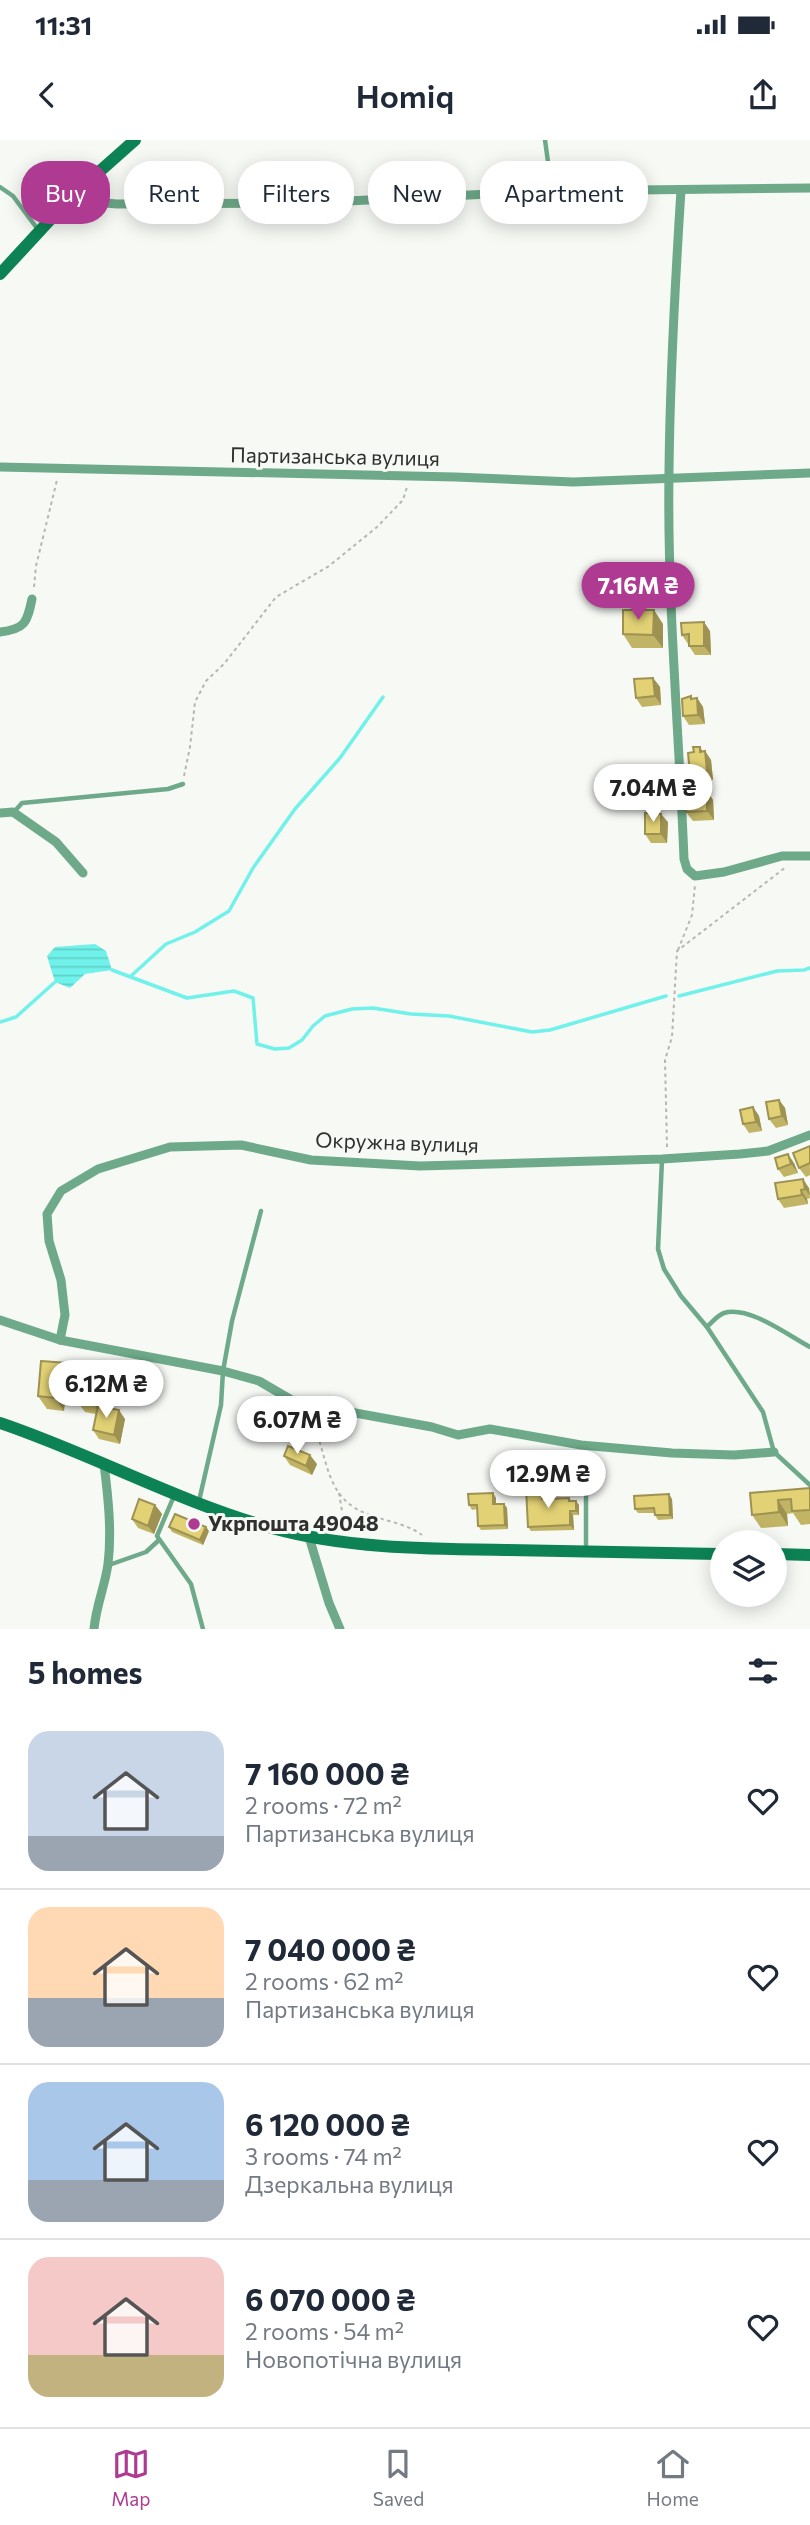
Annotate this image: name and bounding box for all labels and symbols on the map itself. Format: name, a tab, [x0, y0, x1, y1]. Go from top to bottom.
street label: Партизанська вулиця	[230, 441, 440, 470]
pin: 7.16M ₴	[573, 562, 703, 622]
pin: 7.04M ₴	[588, 764, 718, 824]
street label: Окружна вулиця	[315, 1126, 479, 1157]
pin: 6.12M ₴	[41, 1360, 171, 1420]
pin: 6.07M ₴	[232, 1396, 362, 1456]
pin: 12.9M ₴	[483, 1450, 613, 1510]
place label: Укрпошта 49048	[208, 1510, 379, 1535]
marker: Укрпошта 49048	[186, 1516, 202, 1532]

